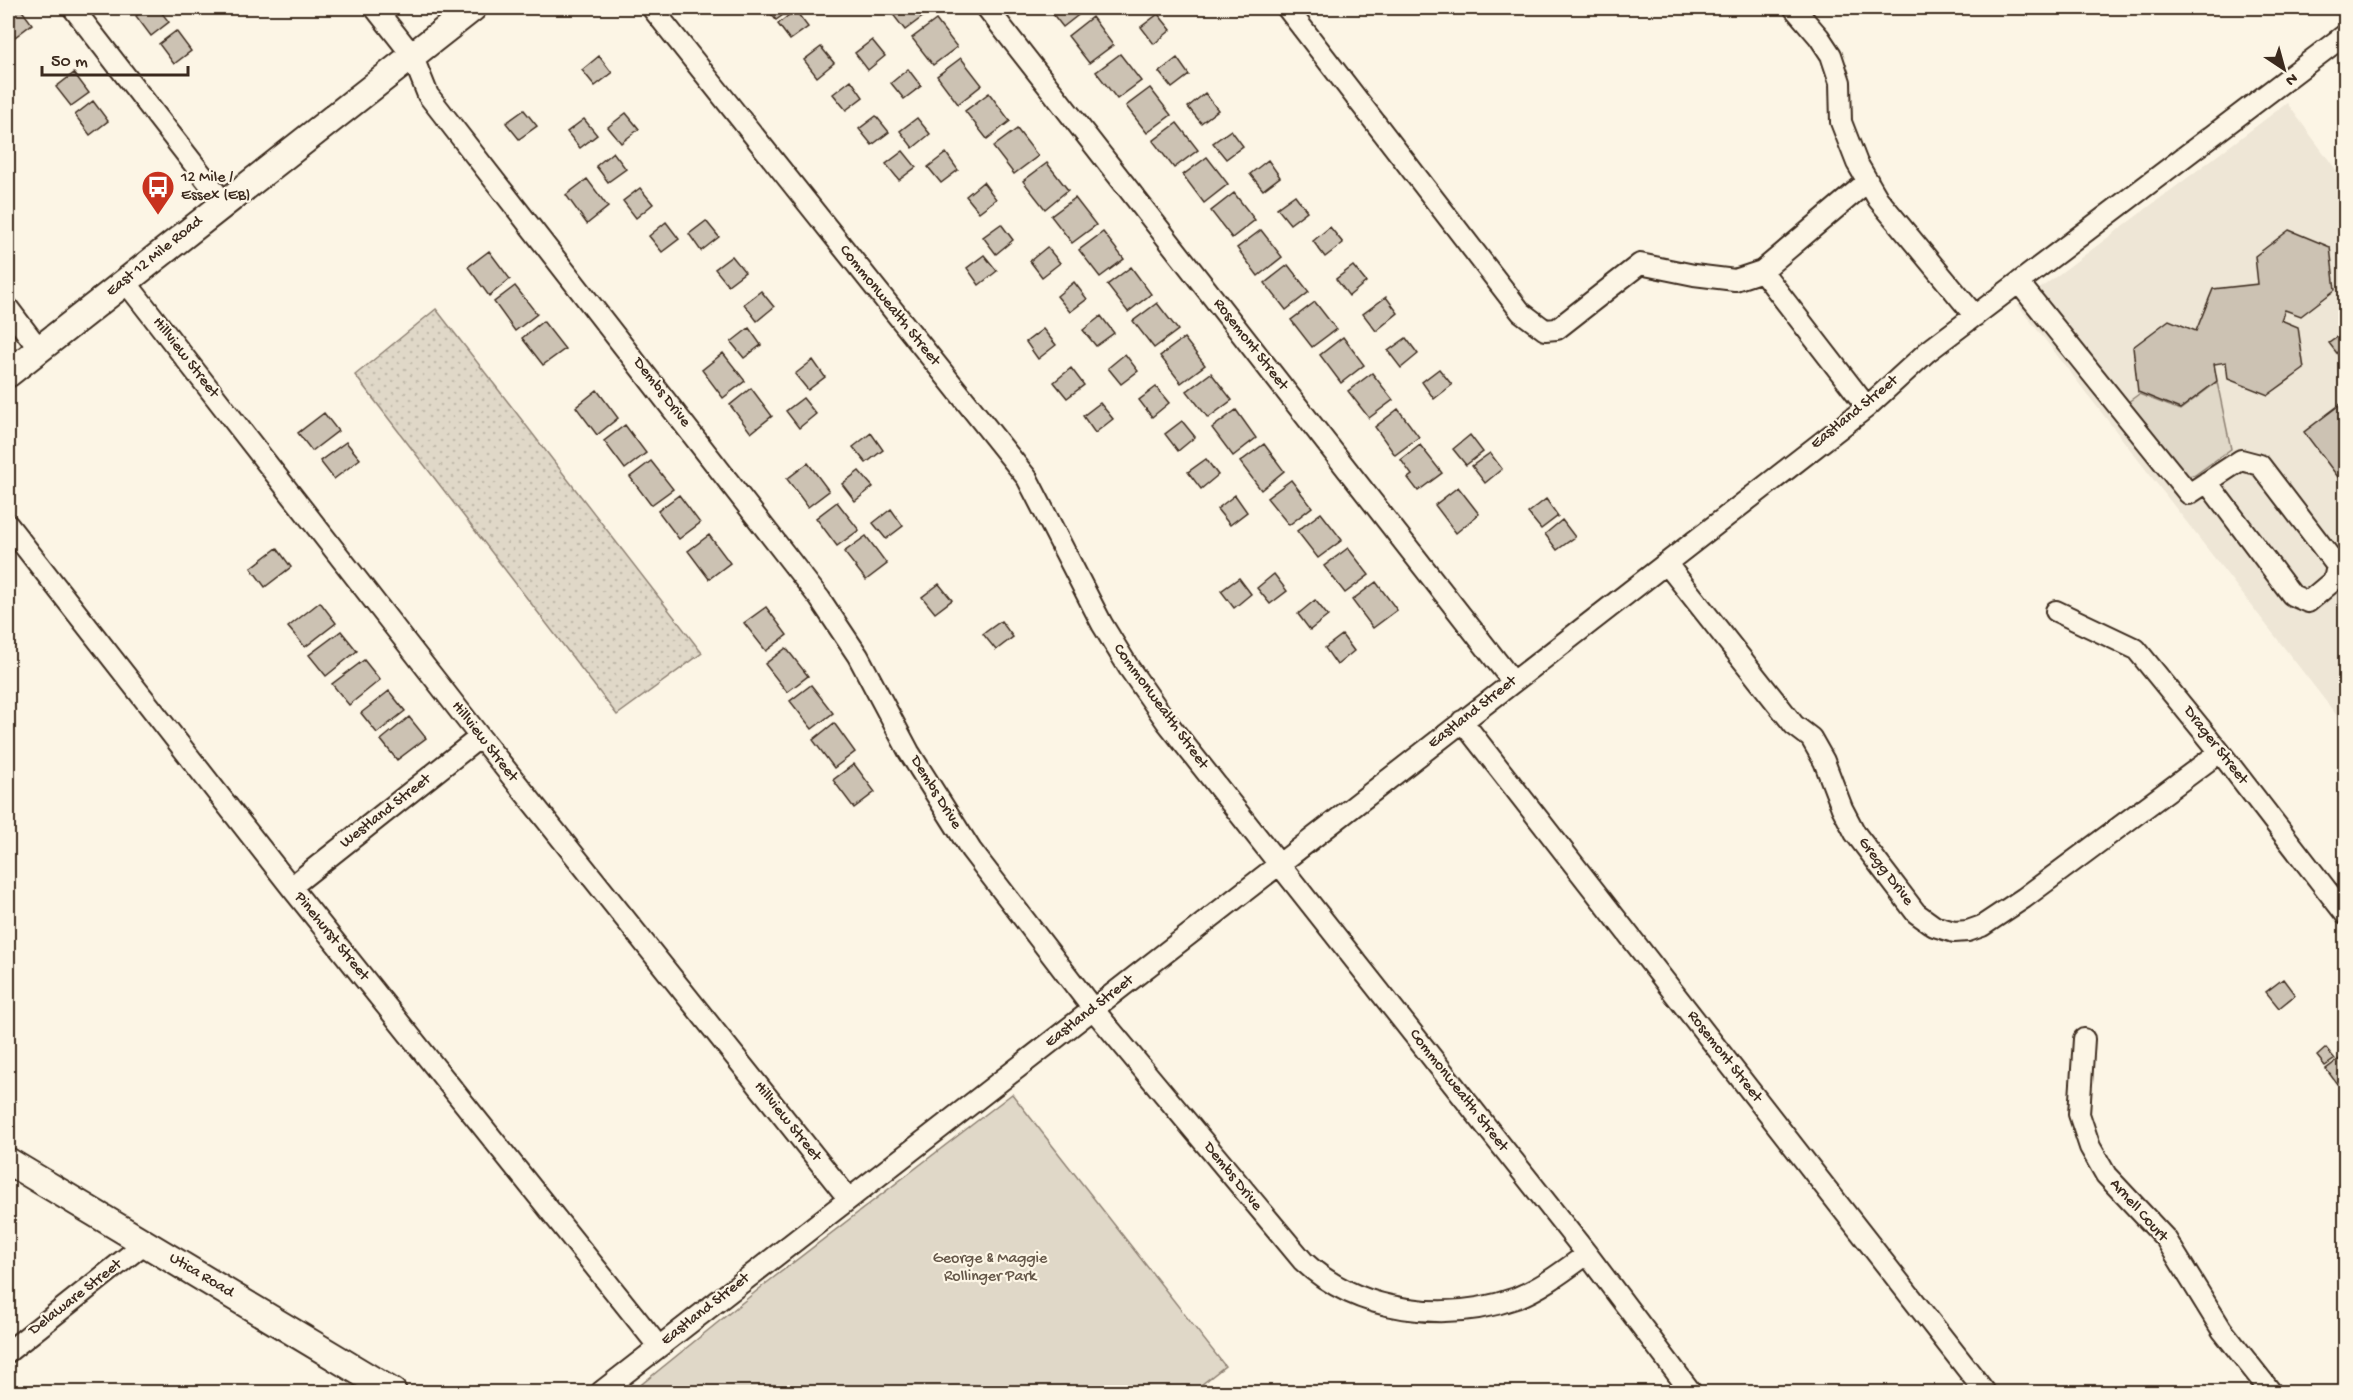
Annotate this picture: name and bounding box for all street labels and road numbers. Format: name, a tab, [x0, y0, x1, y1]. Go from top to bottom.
street label: East 12 Mile Road	[103, 211, 208, 302]
street label: Commonwealth Street	[834, 242, 945, 371]
street label: Rosemont Street	[1208, 295, 1293, 396]
street label: Hillview Street	[148, 314, 223, 403]
street label: Dembs Drive	[627, 354, 695, 432]
street label: Eastland Street	[1807, 371, 1904, 454]
street label: Commonwealth Street	[1108, 641, 1213, 775]
street label: Eastland Street	[1425, 672, 1522, 753]
street label: Hillview Street	[447, 698, 522, 787]
street label: Drager Street	[2178, 702, 2252, 790]
street label: Dembs Drive	[904, 752, 965, 834]
street label: Westland Street	[337, 770, 436, 853]
street label: Gregg Drive	[1853, 834, 1917, 911]
street label: Pinehurst Street	[289, 888, 374, 986]
street label: Eastland Street	[1042, 971, 1139, 1052]
street label: Rosemont Street	[1682, 1007, 1767, 1108]
street label: Commonwealth Street	[1404, 1026, 1513, 1157]
street label: Hillview Street	[749, 1078, 826, 1167]
street label: Dembs Drive	[1198, 1138, 1266, 1216]
street label: Arnell Court	[2105, 1175, 2172, 1248]
street label: Utica Road	[165, 1249, 238, 1304]
street label: Delaware Street	[25, 1255, 127, 1341]
street label: Eastland Street	[658, 1269, 755, 1350]

